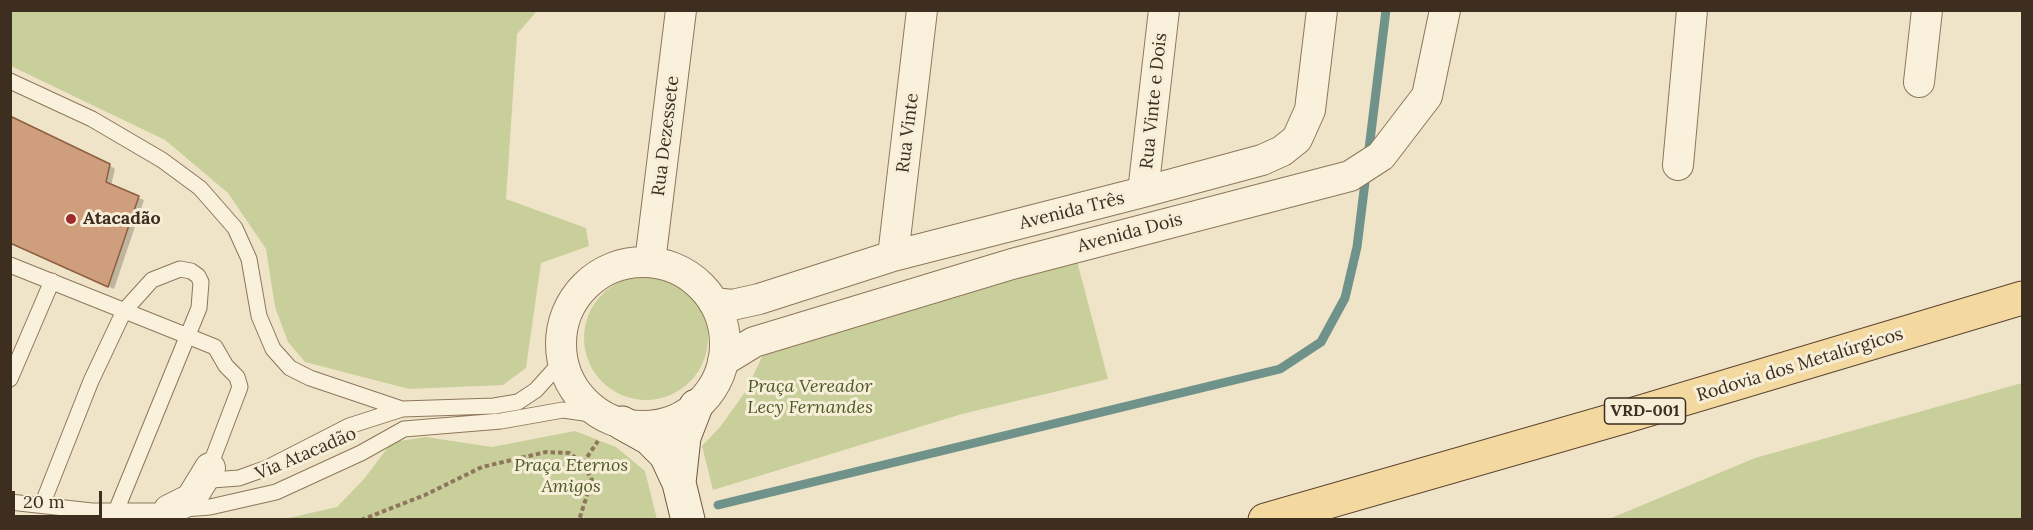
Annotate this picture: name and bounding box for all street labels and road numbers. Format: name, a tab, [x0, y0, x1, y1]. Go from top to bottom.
street label: Rua Vinte e Dois	[1136, 32, 1172, 170]
street label: Rua Dezessete	[648, 75, 684, 197]
street label: Rua Vinte	[892, 92, 924, 174]
street label: Avenida Três	[1017, 188, 1127, 234]
street label: Avenida Dois	[1075, 209, 1185, 257]
street label: Rodovia dos Metalúrgicos	[1694, 323, 1906, 407]
road number: VRD-001	[1604, 398, 1686, 424]
street label: Via Atacadão	[252, 423, 360, 485]

